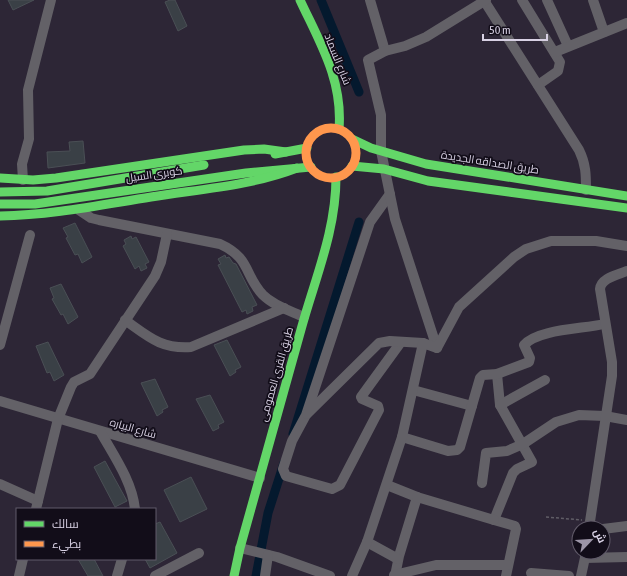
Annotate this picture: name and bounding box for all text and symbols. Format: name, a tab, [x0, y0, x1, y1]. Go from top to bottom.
scale bar	[483, 16, 547, 42]
text: 50 m	[489, 23, 511, 37]
street label: شارع السماد	[320, 32, 354, 87]
street label: طريق الصداقه الجديدة	[440, 148, 540, 177]
street label: كوبرى السيل	[125, 164, 183, 185]
street label: طريق القرى العمومى	[257, 325, 296, 423]
street label: شارع البياره	[108, 416, 158, 442]
legend	[16, 508, 156, 560]
text: سالك	[52, 517, 79, 531]
north arrow	[571, 520, 611, 560]
text: ش	[591, 527, 608, 545]
text: بطيء	[52, 537, 81, 554]

